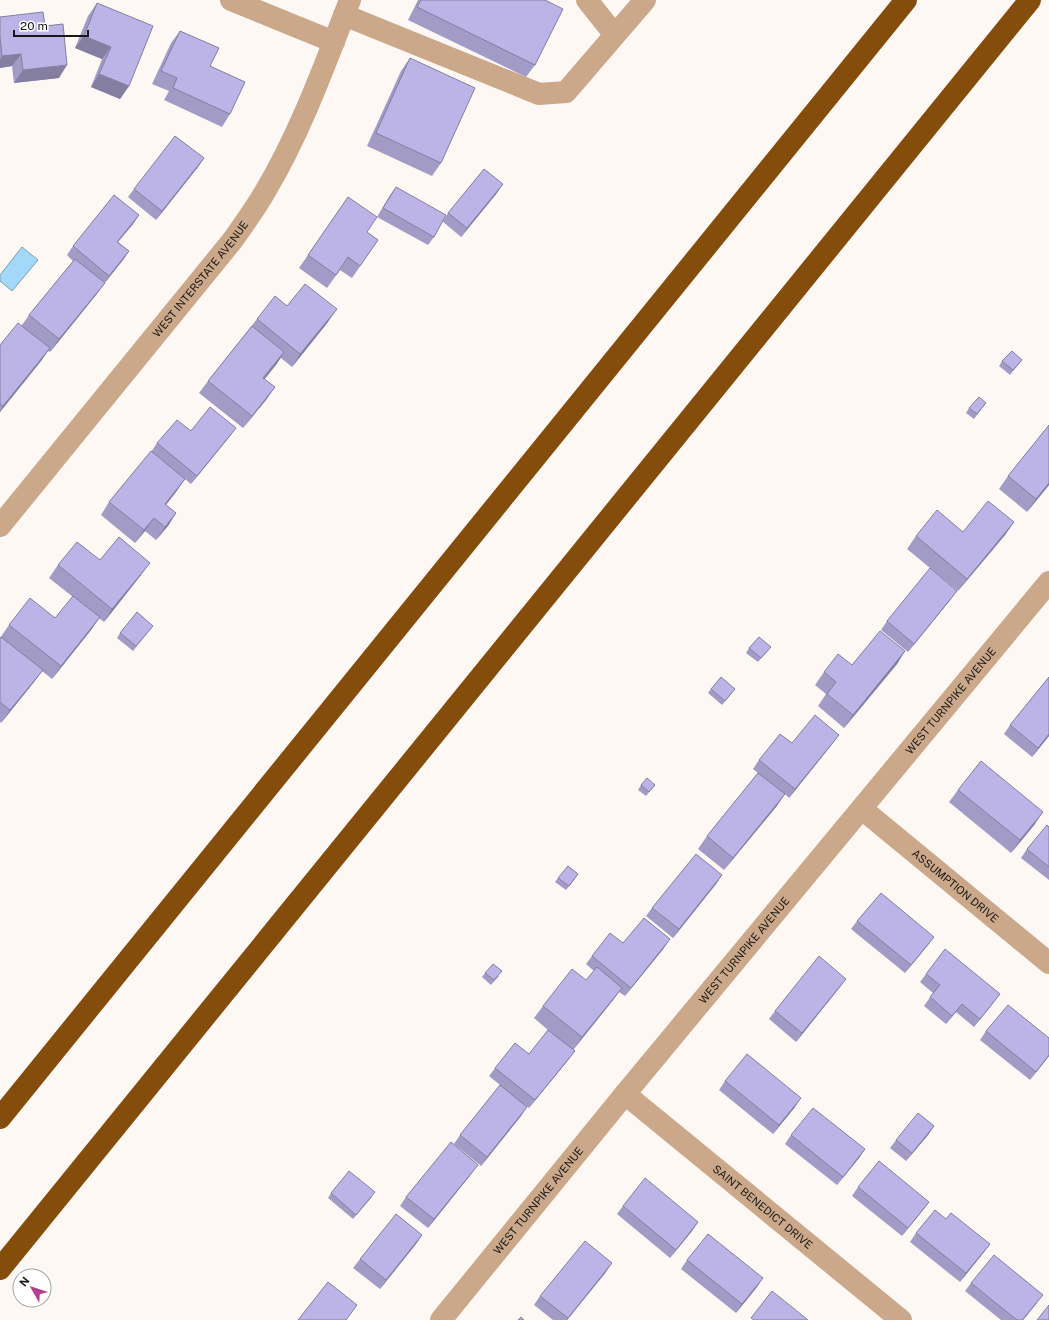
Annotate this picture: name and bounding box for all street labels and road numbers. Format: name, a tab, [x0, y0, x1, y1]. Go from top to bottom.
street label: WEST INTERSTATE AVENUE	[150, 218, 250, 339]
street label: WEST TURNPIKE AVENUE	[903, 645, 998, 756]
street label: ASSUMPTION DRIVE	[910, 847, 1001, 925]
street label: WEST TURNPIKE AVENUE	[696, 894, 792, 1006]
street label: WEST TURNPIKE AVENUE	[491, 1144, 585, 1257]
street label: SAINT BENEDICT DRIVE	[711, 1163, 815, 1251]

